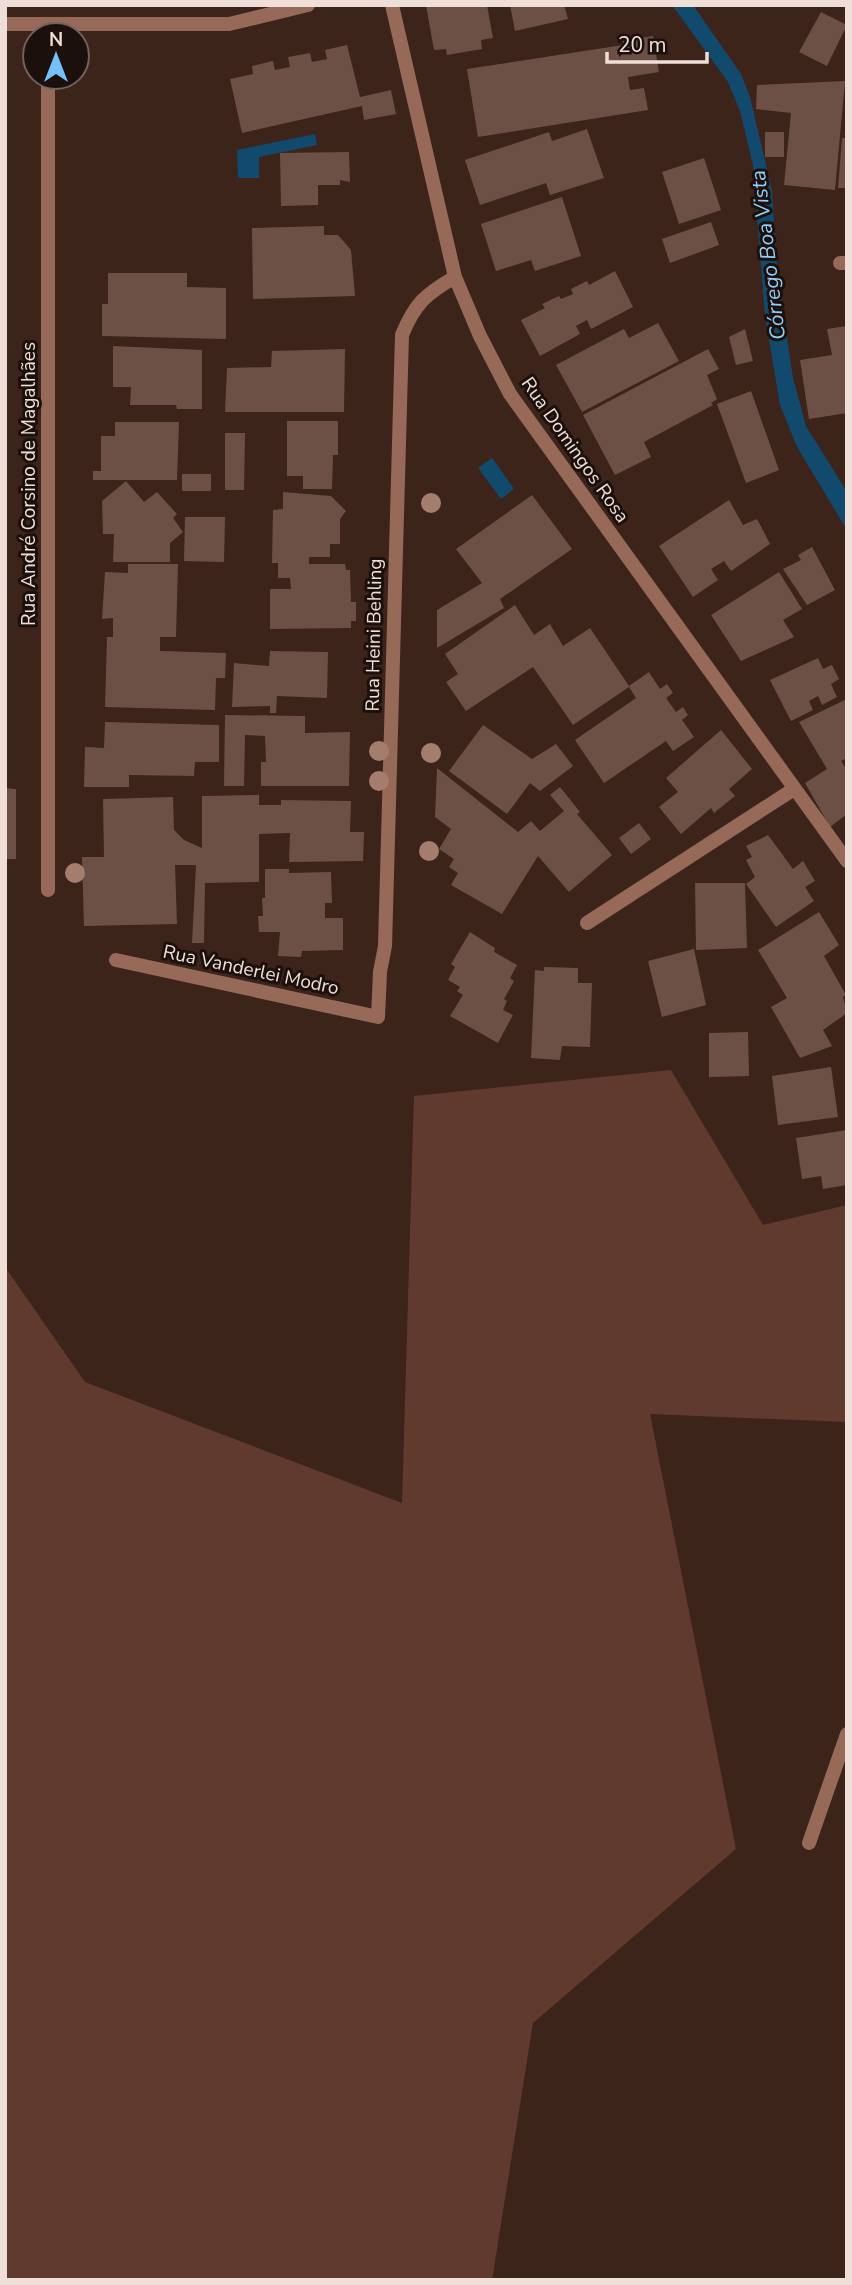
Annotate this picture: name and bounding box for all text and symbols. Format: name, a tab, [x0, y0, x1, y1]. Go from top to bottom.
north arrow	[21, 21, 91, 91]
scale bar	[607, 21, 707, 65]
text: N	[49, 27, 63, 53]
text: 20 m	[618, 31, 667, 59]
water label: Córrego Boa Vista	[744, 169, 792, 341]
street label: Rua André Corsino de Magalhães	[16, 342, 42, 626]
street label: Rua Domingos Rosa	[515, 372, 635, 528]
street label: Rua Heini Behling	[360, 558, 388, 712]
street label: Rua Vanderlei Modro	[161, 939, 341, 1001]

